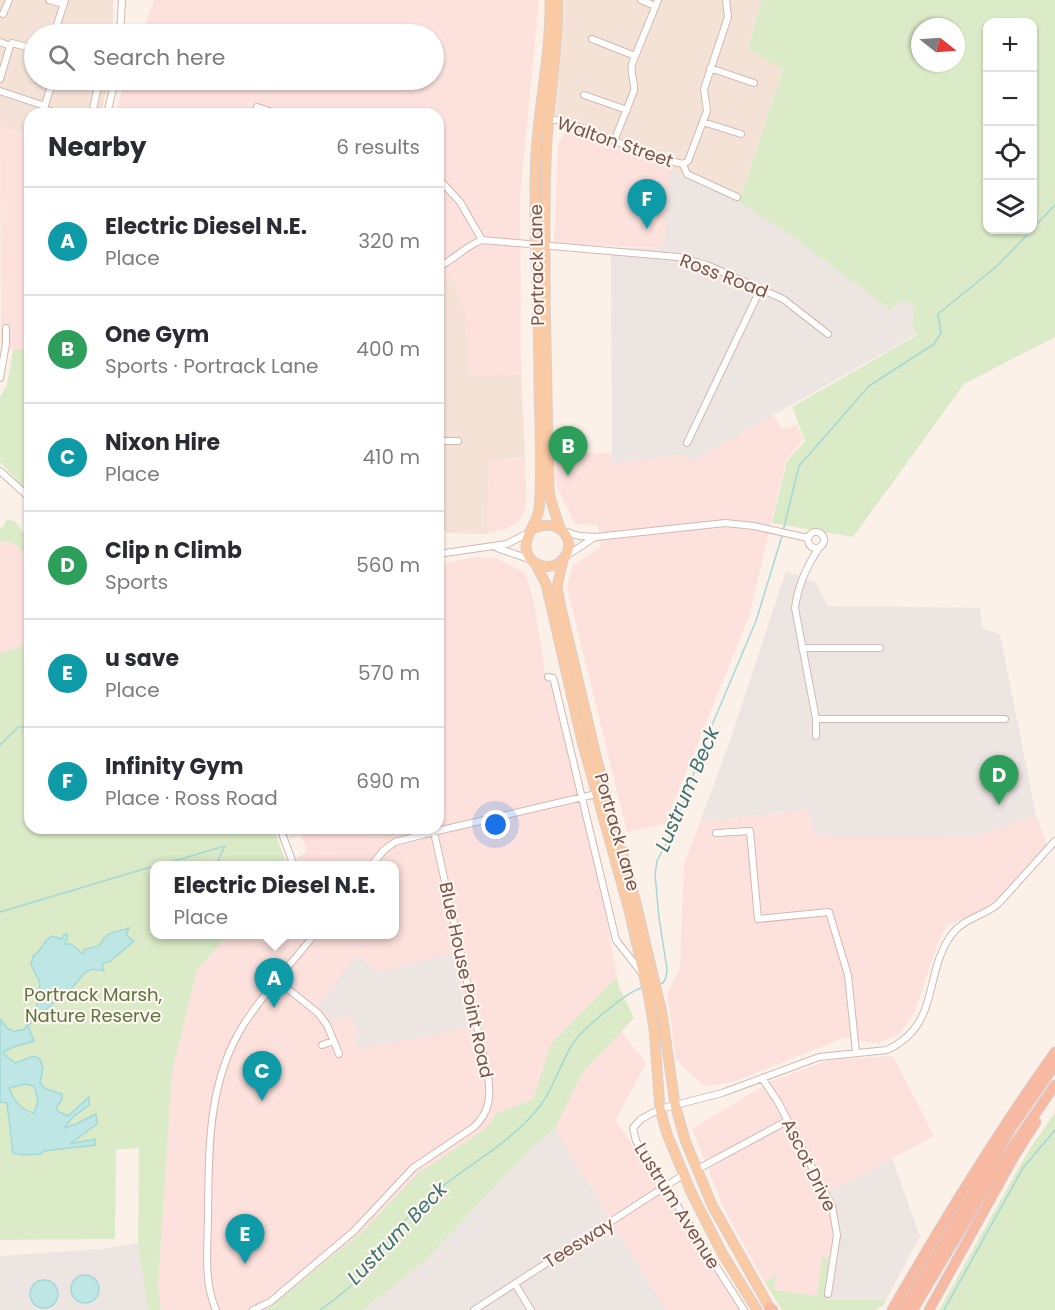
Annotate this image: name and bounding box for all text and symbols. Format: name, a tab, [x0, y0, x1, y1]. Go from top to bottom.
north arrow	[911, 18, 965, 72]
map controls	[983, 18, 1037, 234]
button: +	[983, 18, 1037, 72]
search box	[24, 24, 444, 90]
icon: search	[45, 41, 78, 74]
text: Search here	[93, 42, 226, 73]
button: −	[983, 72, 1037, 126]
street label: Walton Street	[554, 110, 677, 173]
button: locate	[983, 126, 1037, 180]
text: Nearby	[48, 129, 146, 165]
text: 6 results	[336, 133, 420, 161]
pin: F	[628, 180, 666, 229]
button: layers	[983, 180, 1037, 234]
street label: Portrack Lane	[523, 204, 550, 326]
text: Electric Diesel N.E.	[105, 211, 307, 242]
text: A	[60, 227, 75, 255]
text: 320 m	[358, 227, 420, 255]
text: Place	[105, 244, 160, 272]
street label: Ross Road	[676, 247, 772, 304]
text: One Gym	[105, 319, 209, 350]
text: B	[61, 335, 74, 363]
text: 400 m	[356, 335, 420, 363]
text: Sports · Portrack Lane	[105, 352, 318, 380]
pin: B	[548, 426, 588, 476]
text: Nixon Hire	[105, 427, 220, 458]
text: C	[60, 443, 75, 471]
text: 410 m	[363, 443, 420, 471]
text: Place	[105, 460, 160, 488]
text: Clip n Climb	[105, 535, 242, 566]
text: D	[60, 551, 75, 579]
text: 560 m	[356, 551, 420, 579]
text: Sports	[105, 568, 168, 596]
text: u save	[105, 643, 179, 674]
text: E	[62, 659, 73, 687]
text: 570 m	[358, 659, 420, 687]
text: Place	[105, 676, 160, 704]
water label: Lustrum Beck	[648, 721, 727, 856]
text: Infinity Gym	[105, 751, 244, 782]
pin: D	[980, 756, 1018, 805]
text: F	[62, 767, 73, 795]
text: 690 m	[356, 767, 420, 795]
street label: Portrack Lane	[589, 770, 646, 894]
text: Place · Ross Road	[105, 784, 278, 812]
your location	[481, 810, 510, 839]
popup	[150, 861, 399, 939]
text: Electric Diesel N.E.	[174, 870, 375, 901]
street label: Blue House Point Road	[433, 880, 499, 1080]
text: Place	[174, 903, 228, 931]
pin: A	[254, 958, 294, 1008]
park label: Portrack Marsh, Nature Reserve	[24, 982, 162, 1028]
pin: C	[242, 1052, 282, 1101]
street label: Ascot Drive	[776, 1114, 843, 1215]
street label: Lustrum Avenue	[629, 1138, 726, 1274]
water label: Lustrum Beck	[341, 1174, 454, 1291]
street label: Teesway	[539, 1211, 619, 1274]
pin: E	[226, 1214, 264, 1264]

